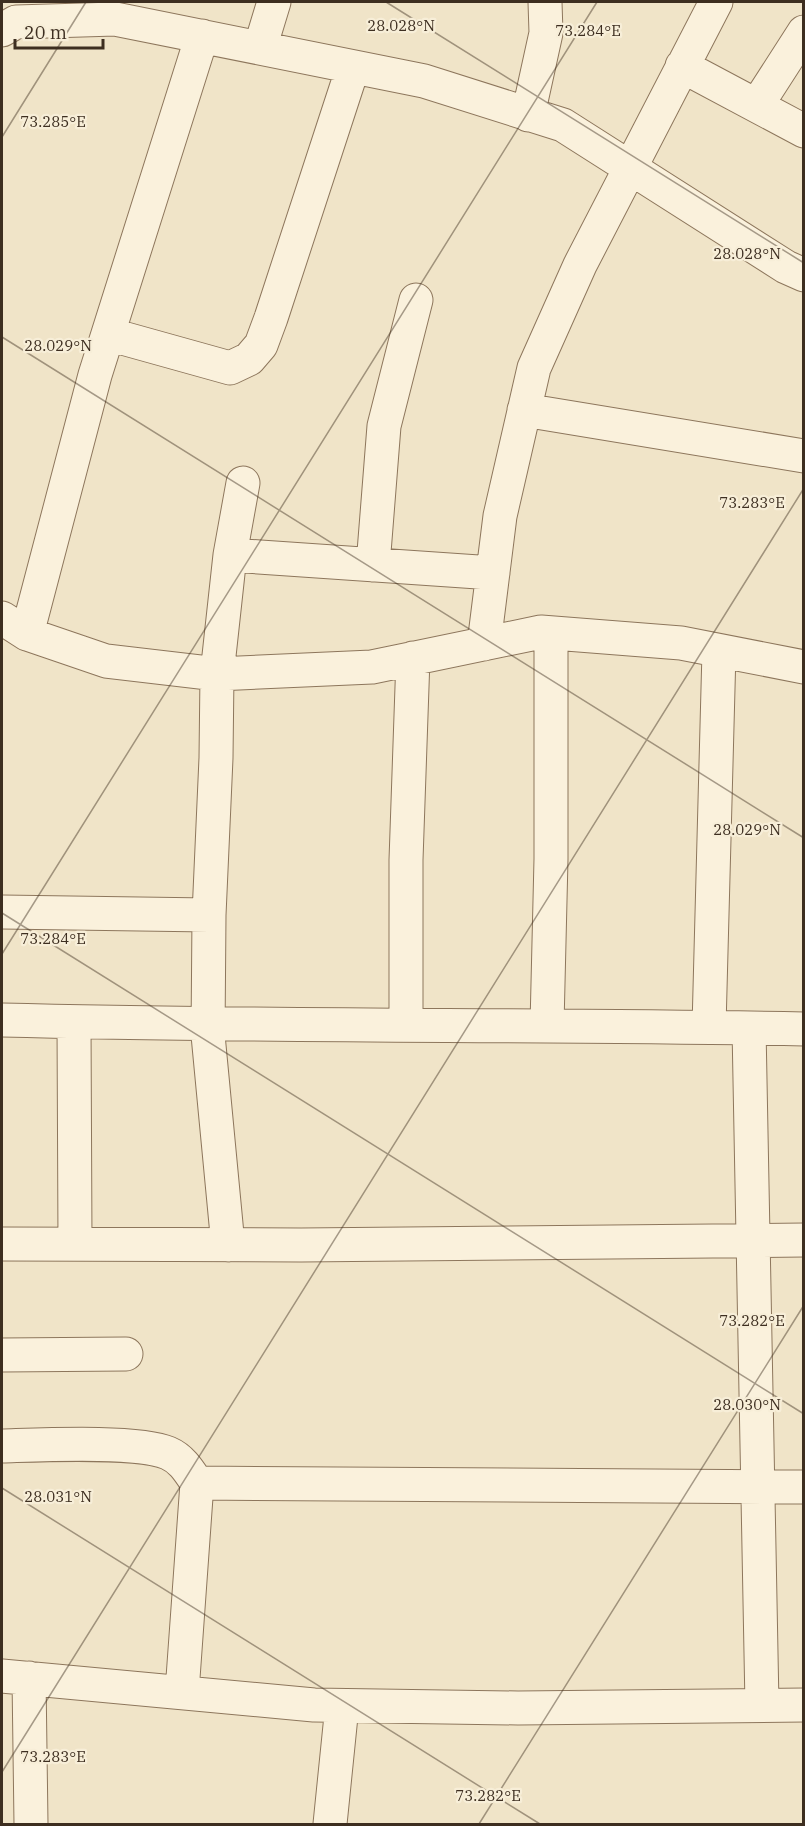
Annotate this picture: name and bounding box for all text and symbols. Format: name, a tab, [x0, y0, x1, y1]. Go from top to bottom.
scale bar	[15, 12, 104, 50]
text: 28.028°N	[367, 16, 435, 35]
text: 20 m	[24, 21, 67, 44]
text: 73.284°E	[555, 21, 621, 40]
text: 73.285°E	[20, 112, 86, 131]
text: 28.028°N	[713, 244, 781, 263]
text: 28.029°N	[24, 336, 92, 355]
text: 73.283°E	[719, 493, 785, 512]
text: 28.029°N	[713, 820, 781, 839]
text: 73.284°E	[20, 929, 86, 948]
text: 73.282°E	[719, 1311, 785, 1330]
text: 28.030°N	[713, 1395, 781, 1414]
text: 28.031°N	[24, 1487, 92, 1506]
text: 73.283°E	[20, 1747, 86, 1766]
text: 73.282°E	[455, 1786, 521, 1805]

